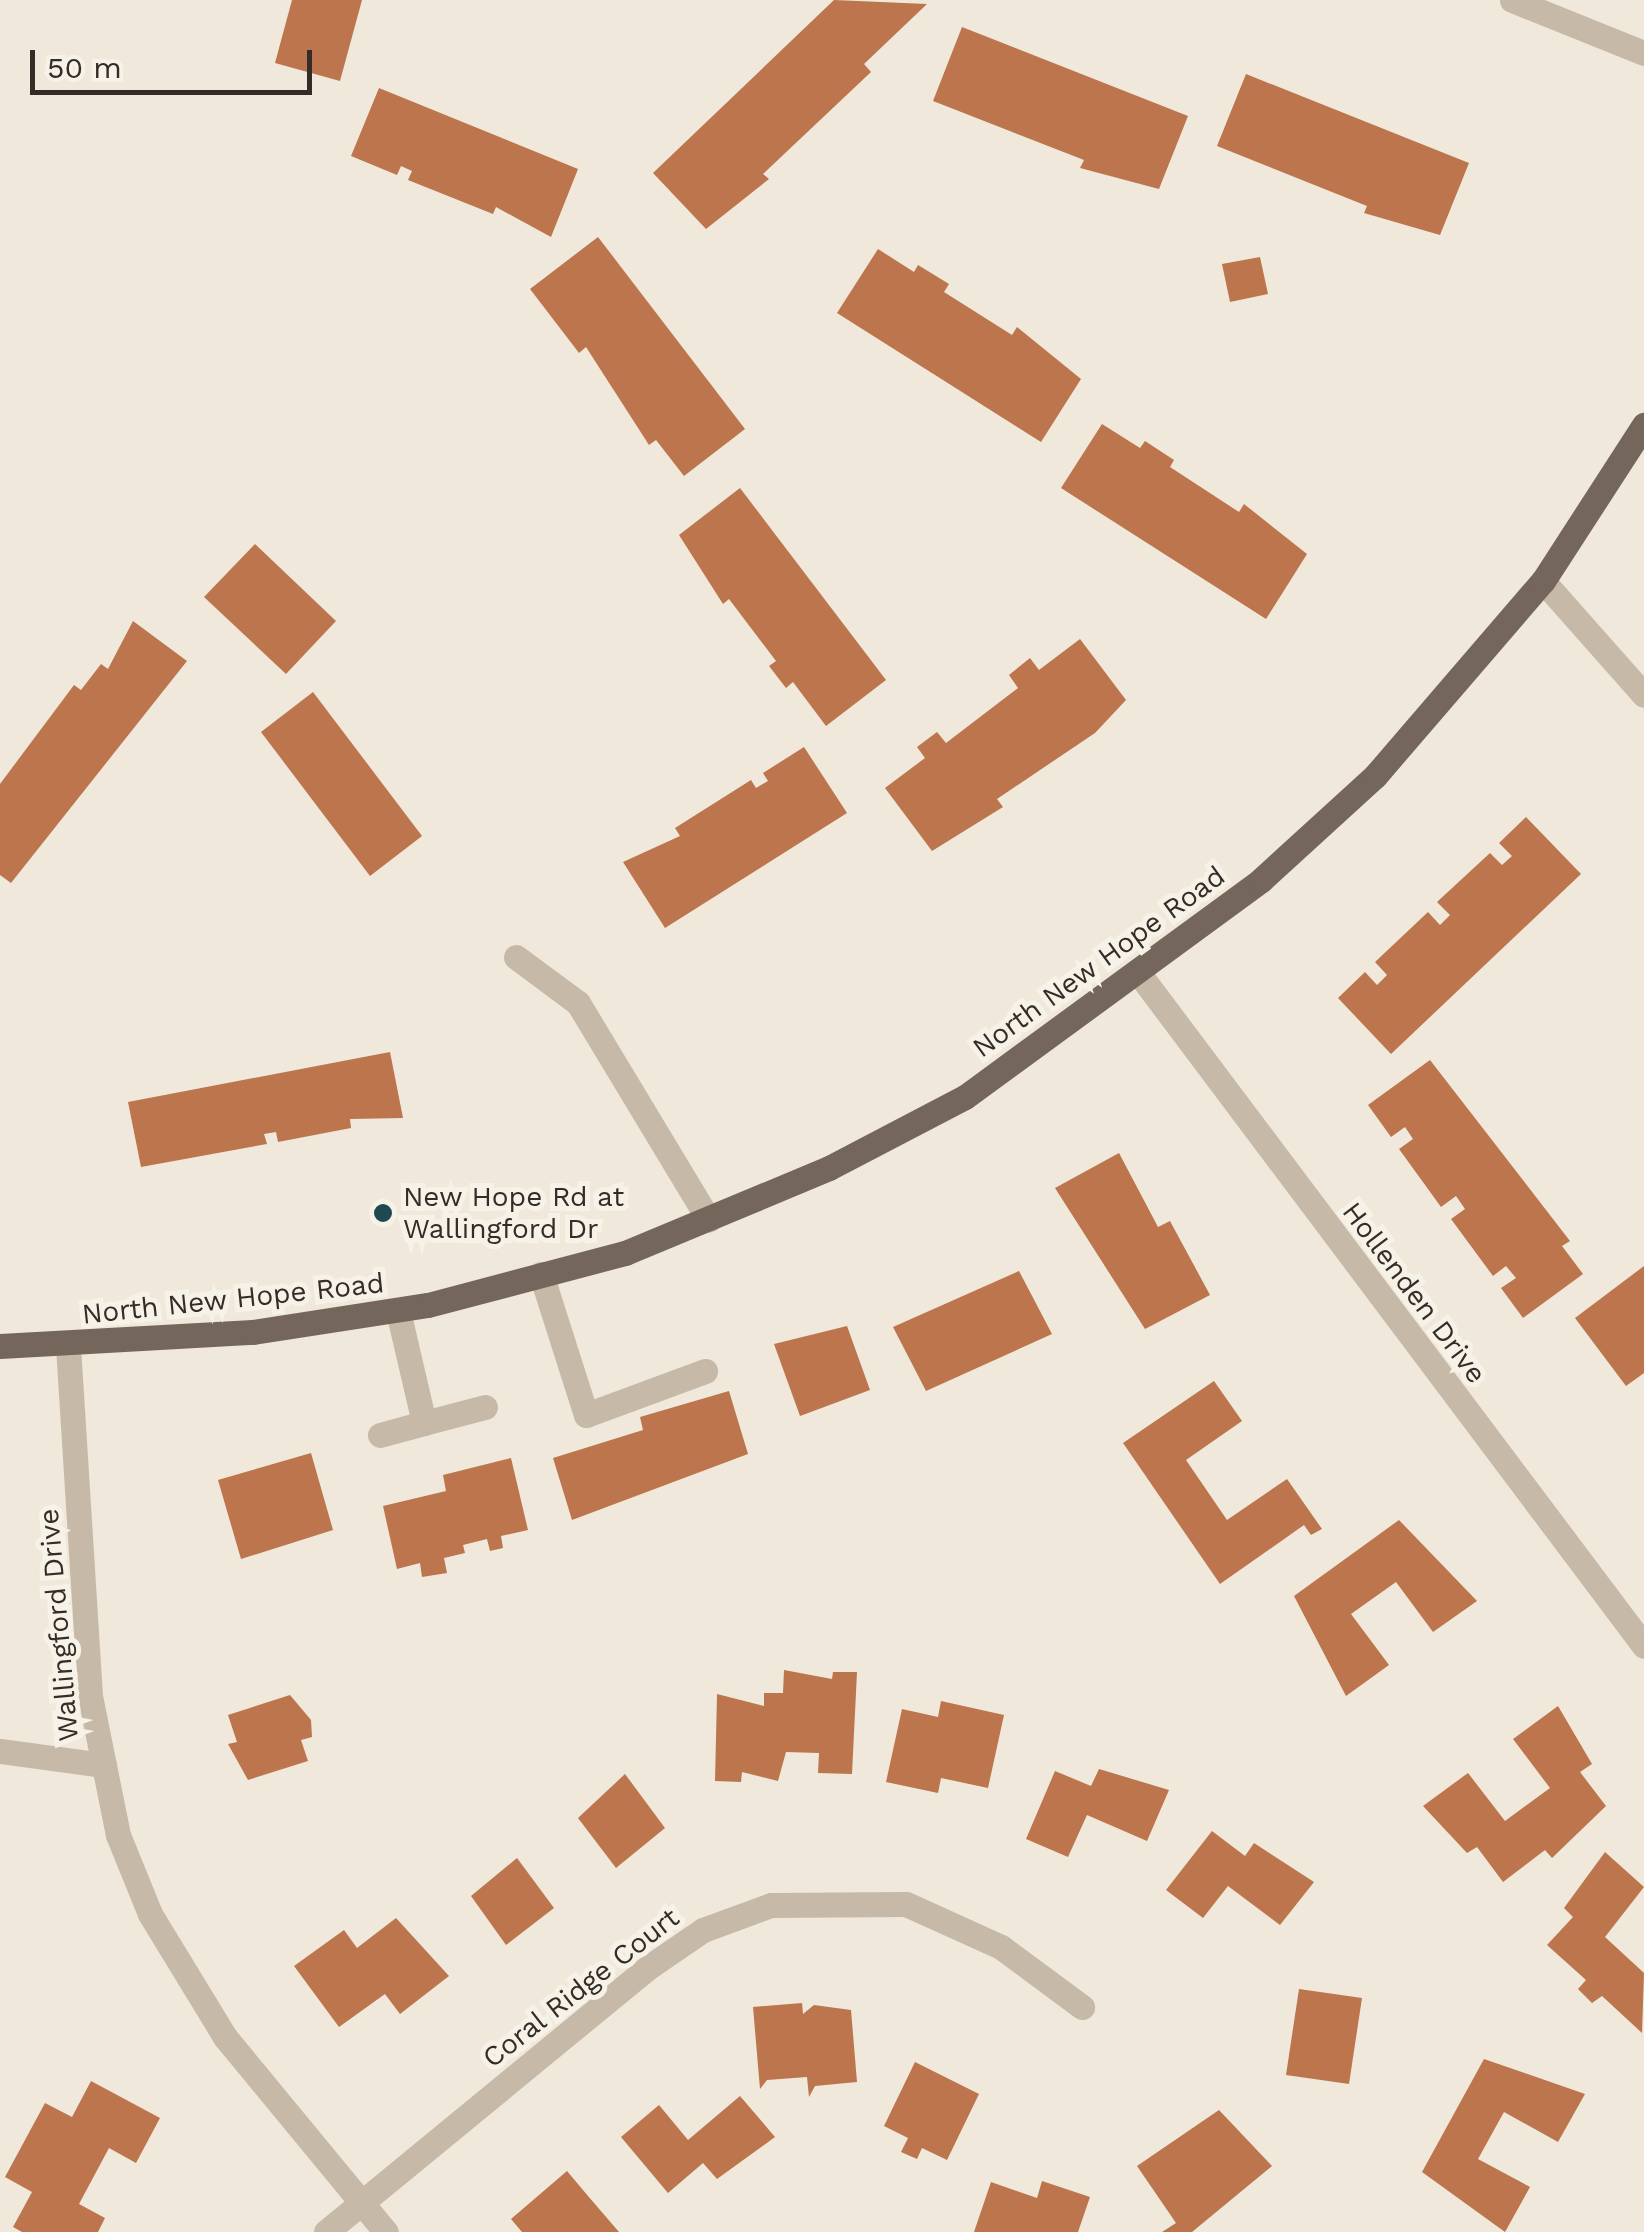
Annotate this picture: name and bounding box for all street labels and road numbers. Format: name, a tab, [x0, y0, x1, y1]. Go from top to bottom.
street label: North New Hope Road	[966, 859, 1232, 1065]
street label: Hollenden Drive	[1335, 1196, 1493, 1390]
street label: North New Hope Road	[80, 1266, 386, 1332]
street label: Wallingford Drive	[32, 1507, 86, 1743]
street label: Coral Ridge Court	[476, 1901, 686, 2075]

